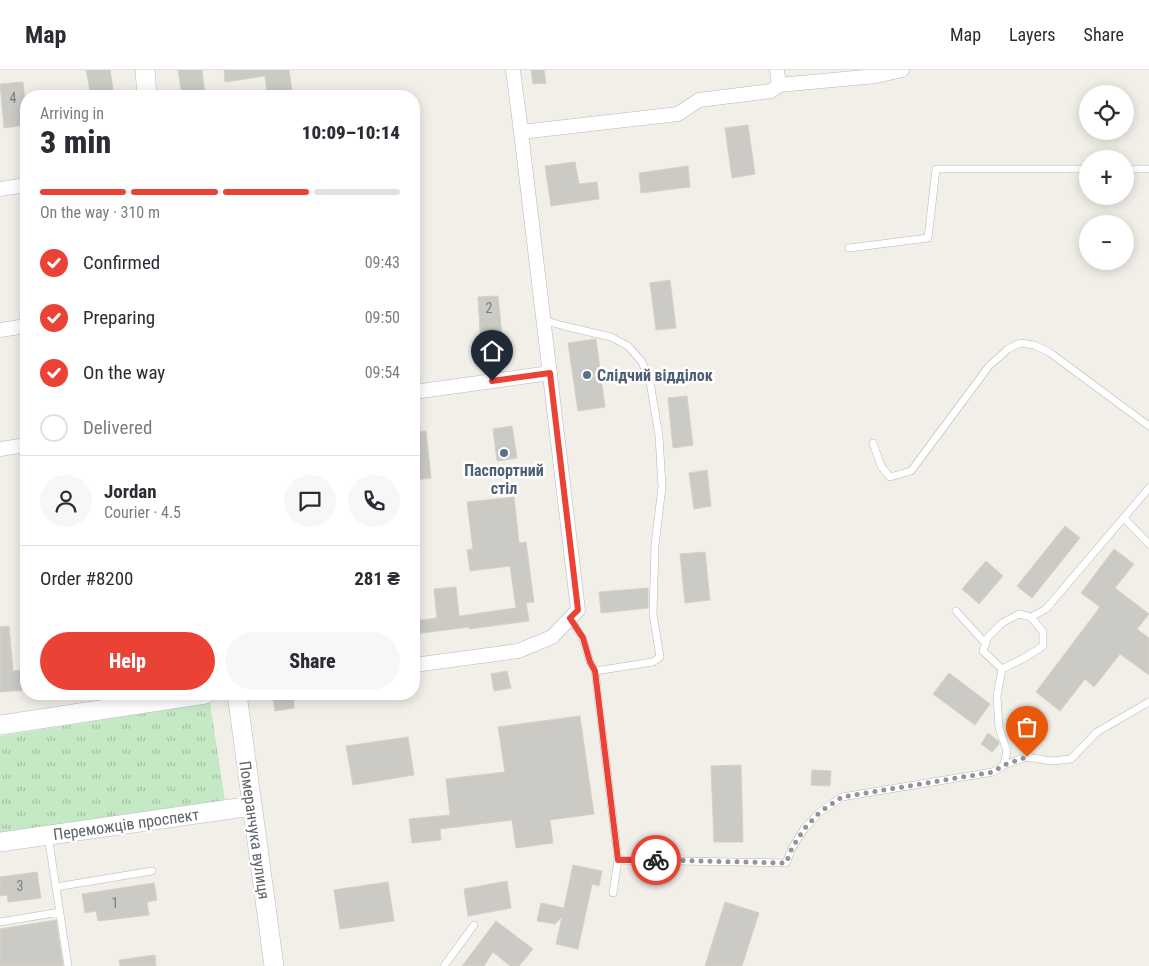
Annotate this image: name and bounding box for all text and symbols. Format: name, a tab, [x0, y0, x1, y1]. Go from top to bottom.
text: Map	[25, 21, 66, 49]
text: Map	[950, 24, 981, 45]
text: Layers	[1009, 24, 1056, 45]
text: Share	[1084, 24, 1124, 45]
map controls	[1079, 85, 1134, 270]
button: locate	[1079, 85, 1134, 140]
house number: 4	[10, 90, 17, 106]
text: Arriving in	[40, 104, 104, 123]
text: 10:09–10:14	[302, 121, 400, 144]
text: 3 min	[40, 123, 111, 161]
button: +	[1079, 150, 1134, 205]
text: On the way · 310 m	[40, 203, 160, 222]
button: −	[1079, 215, 1134, 270]
icon: check	[40, 249, 68, 277]
text: Confirmed	[83, 251, 160, 274]
text: 09:43	[365, 253, 400, 272]
house number: 2	[486, 300, 493, 316]
icon: check	[40, 304, 68, 332]
text: Preparing	[83, 306, 155, 329]
text: 09:50	[365, 308, 400, 327]
pin	[471, 330, 513, 381]
icon: home	[478, 337, 506, 365]
icon: check	[40, 359, 68, 387]
text: On the way	[83, 361, 165, 384]
text: 09:54	[365, 363, 400, 382]
place label: Слідчий відділок	[597, 366, 713, 385]
marker: Слідчий відділок	[581, 369, 593, 381]
text: Delivered	[83, 416, 152, 439]
marker: Паспортний стіл	[498, 447, 510, 459]
place label: Паспортний стіл	[464, 461, 544, 498]
button: person	[40, 475, 92, 527]
button: chat	[284, 475, 336, 527]
button: phone	[348, 475, 400, 527]
text: Jordan	[104, 480, 157, 503]
text: Courier · 4.5	[104, 503, 181, 522]
text: Order #8200	[40, 567, 133, 590]
text: 281 ₴	[354, 567, 400, 590]
button: Help	[40, 632, 215, 690]
button: Share	[225, 632, 400, 690]
pin	[1006, 706, 1048, 757]
icon: bag	[1013, 713, 1041, 741]
street label: Померанчука вулиця	[235, 760, 274, 901]
street label: Переможців проспект	[52, 805, 200, 844]
courier	[631, 835, 681, 885]
icon: bike	[642, 846, 670, 874]
house number: 3	[17, 878, 23, 894]
house number: 1	[112, 895, 118, 911]

